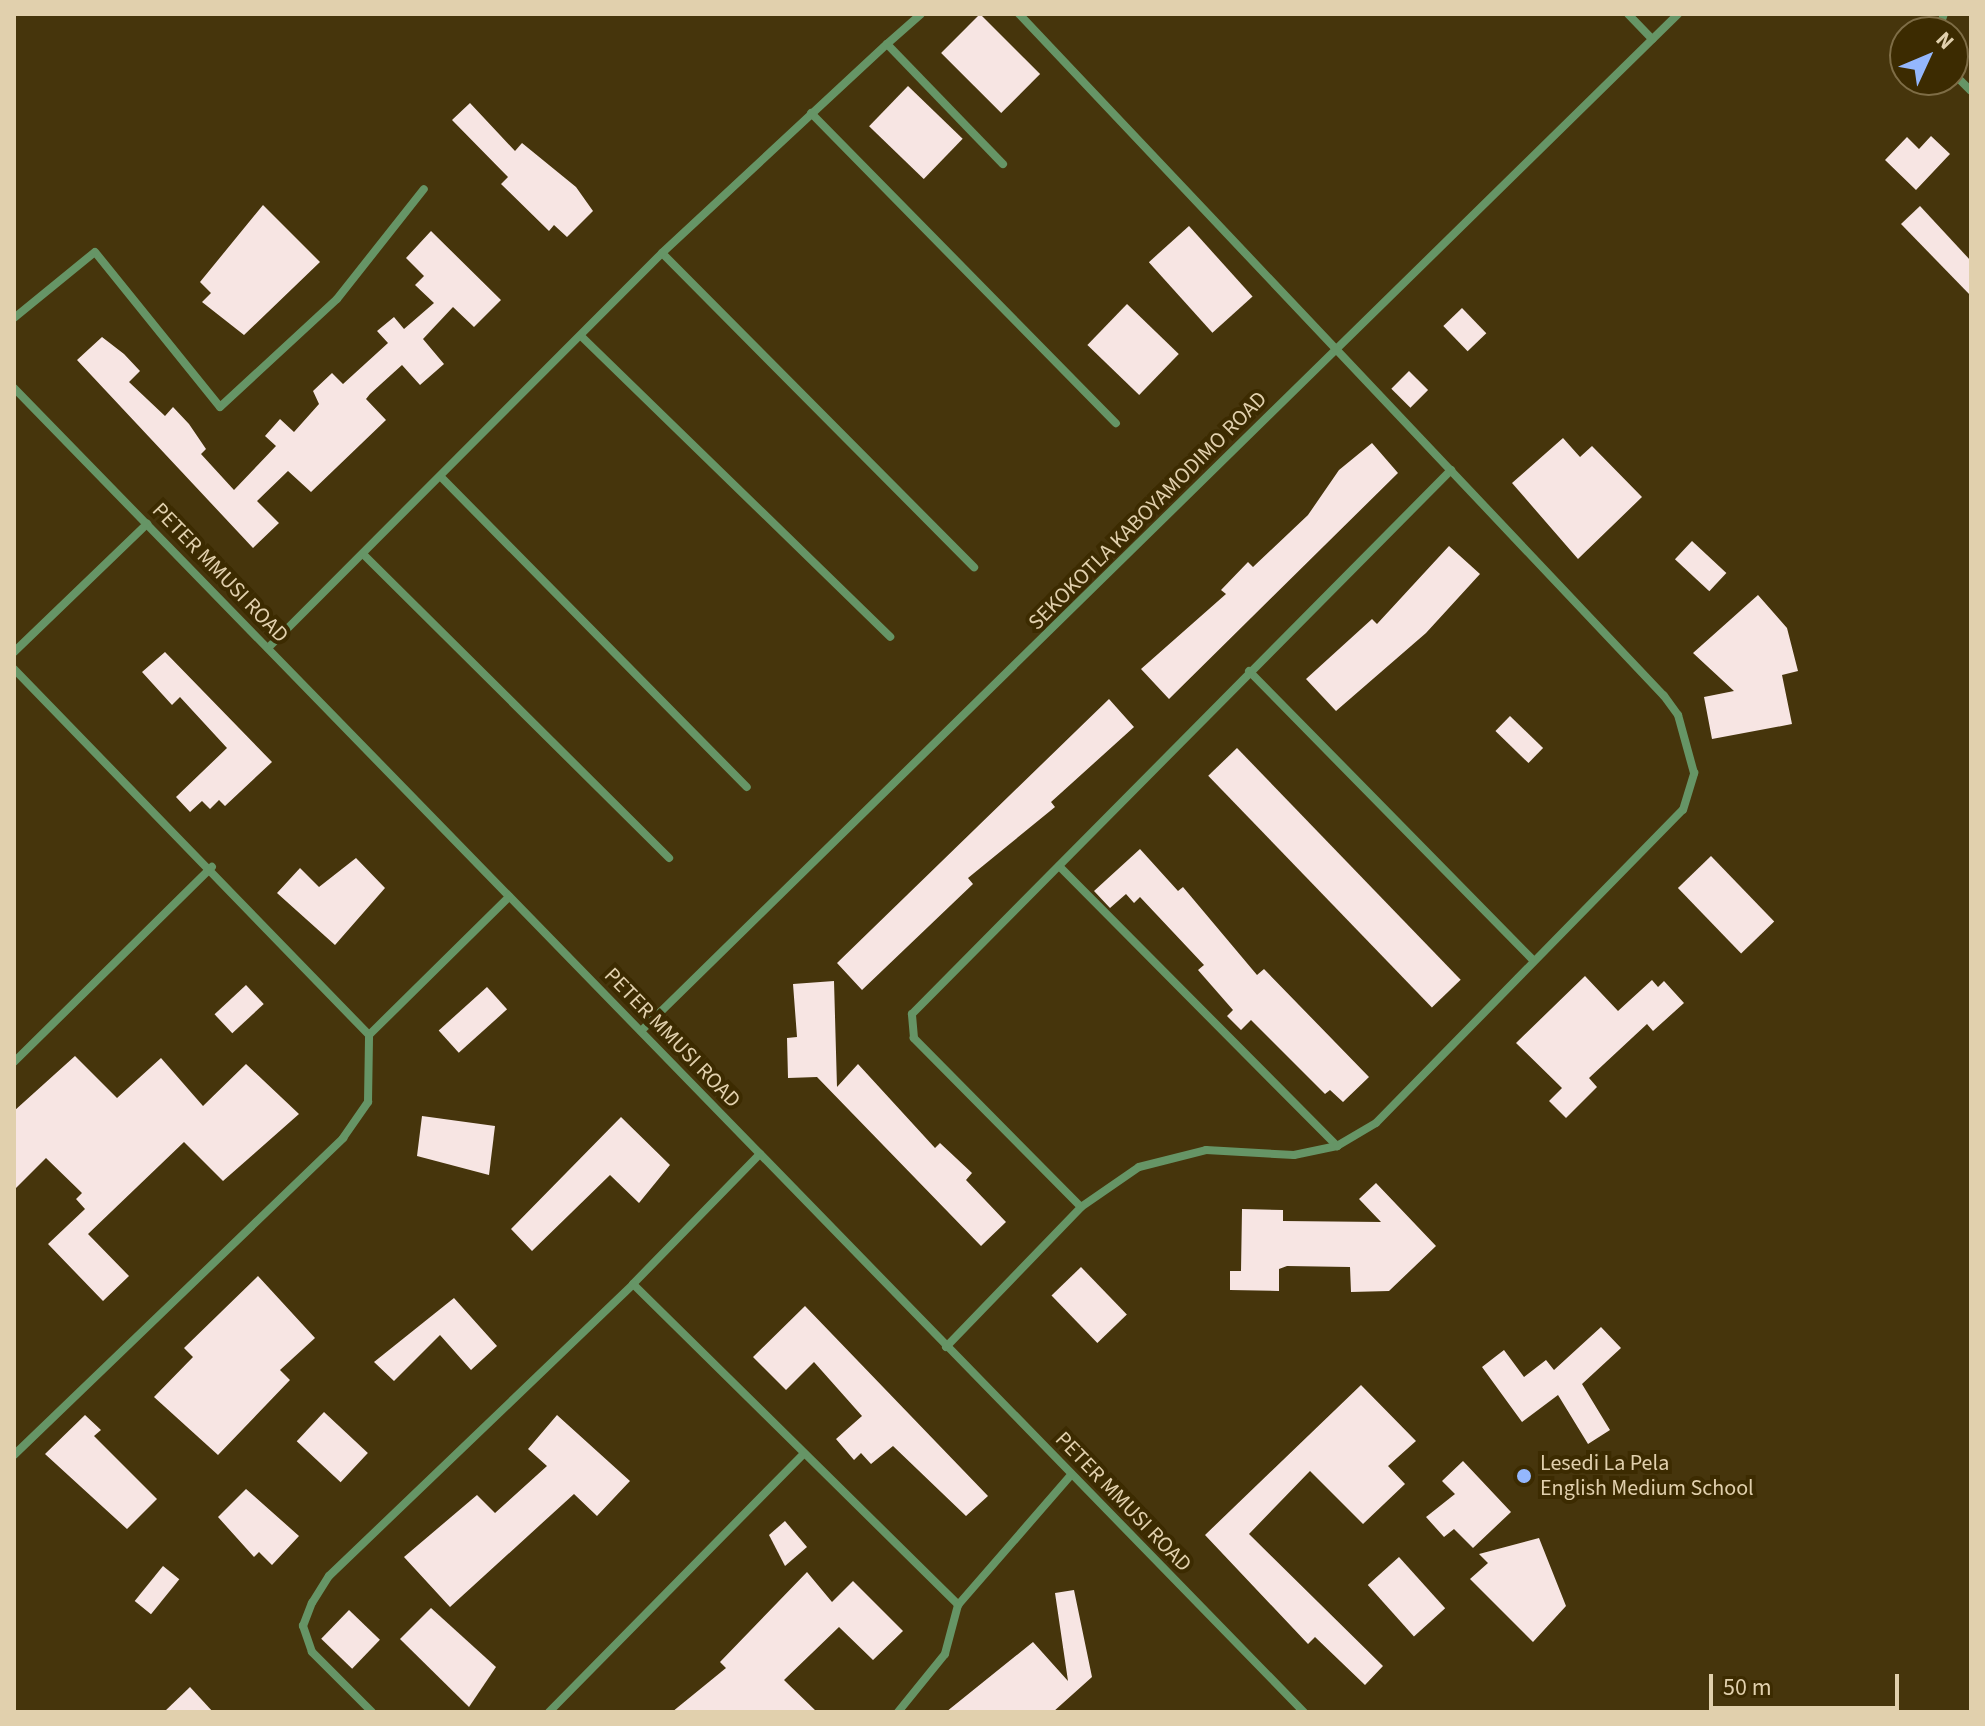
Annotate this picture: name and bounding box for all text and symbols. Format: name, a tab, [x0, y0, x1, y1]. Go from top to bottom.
north arrow	[1889, 16, 1969, 96]
text: N	[1928, 24, 1961, 57]
street label: SEKOKOTLA KABOYAMODIMO ROAD	[1023, 386, 1273, 636]
street label: PETER MMUSI ROAD	[146, 497, 294, 649]
street label: PETER MMUSI ROAD	[598, 962, 746, 1114]
street label: PETER MMUSI ROAD	[1049, 1426, 1197, 1578]
place label: Lesedi La Pela English Medium School	[1540, 1450, 1754, 1502]
marker: Lesedi La Pela English Medium School	[1515, 1467, 1533, 1485]
scale bar	[1713, 1658, 1903, 1708]
text: 50 m	[1723, 1670, 1772, 1705]

